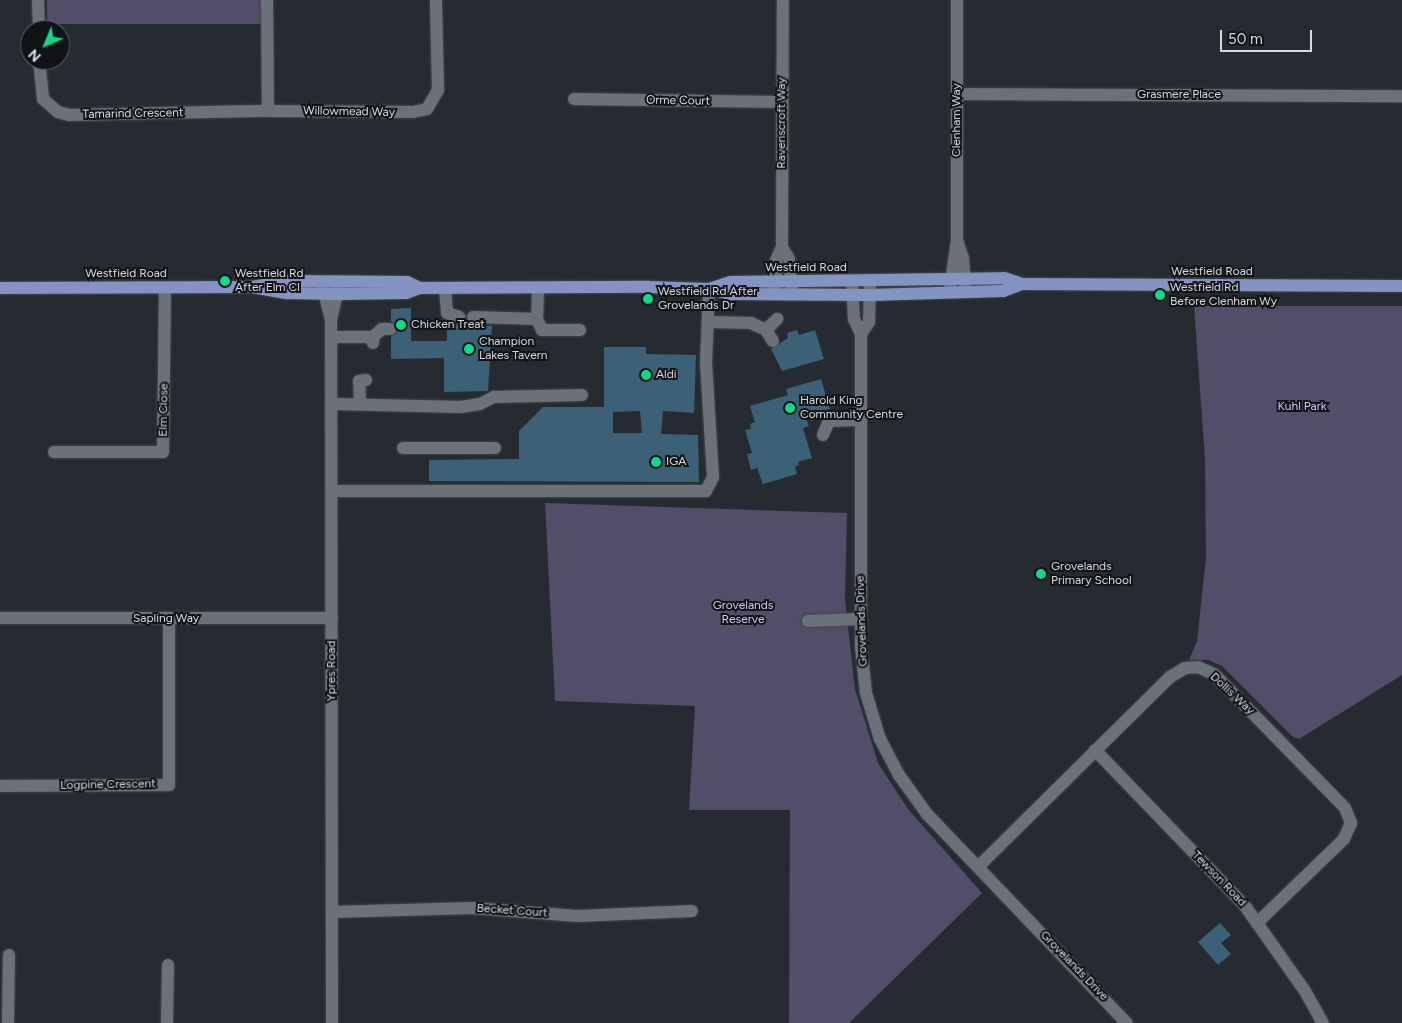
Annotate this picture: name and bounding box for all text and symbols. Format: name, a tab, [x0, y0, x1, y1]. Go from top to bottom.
north arrow	[20, 20, 70, 70]
scale bar	[1222, 20, 1314, 52]
text: 50 m	[1228, 30, 1263, 48]
text: N	[25, 45, 45, 65]
street label: Ravenscroft Way	[775, 77, 789, 169]
street label: Clenham Way	[950, 83, 964, 157]
street label: Grasmere Place	[1137, 88, 1221, 102]
street label: Orme Court	[646, 93, 710, 109]
street label: Willowmead Way	[303, 104, 395, 120]
street label: Tamarind Crescent	[82, 106, 184, 122]
street label: Westfield Road	[765, 261, 847, 275]
street label: Westfield Road	[1171, 265, 1253, 279]
street label: Westfield Road	[85, 267, 167, 281]
place label: Westfield Rd After Elm Cl	[235, 267, 304, 295]
marker: Westfield Rd After Elm Cl	[219, 275, 231, 287]
place label: Westfield Rd Before Clenham Wy	[1170, 281, 1277, 309]
place label: Westfield Rd After Grovelands Dr	[658, 285, 757, 313]
marker: Westfield Rd Before Clenham Wy	[1154, 289, 1166, 301]
marker: Westfield Rd After Grovelands Dr	[642, 293, 654, 305]
place label: Chicken Treat	[411, 318, 485, 332]
marker: Chicken Treat	[395, 319, 407, 331]
place label: Champion Lakes Tavern	[479, 335, 547, 363]
marker: Champion Lakes Tavern	[463, 343, 475, 355]
place label: Aldi	[656, 368, 677, 382]
marker: Aldi	[640, 369, 652, 381]
street label: Elm Close	[156, 383, 172, 437]
place label: Harold King Community Centre	[800, 394, 903, 422]
park label: Kuhl Park	[1277, 400, 1327, 414]
marker: Harold King Community Centre	[784, 402, 796, 414]
place label: IGA	[666, 455, 686, 469]
marker: IGA	[650, 456, 662, 468]
place label: Grovelands Primary School	[1051, 560, 1132, 588]
marker: Grovelands Primary School	[1035, 568, 1047, 580]
street label: Grovelands Drive	[853, 575, 871, 667]
park label: Grovelands Reserve	[713, 599, 773, 627]
street label: Sapling Way	[133, 612, 199, 626]
street label: Ypres Road	[325, 641, 339, 701]
street label: Dollis Way	[1207, 670, 1257, 718]
street label: Logpine Crescent	[60, 777, 156, 793]
street label: Tewson Road	[1189, 848, 1249, 910]
street label: Becket Court	[476, 901, 548, 921]
street label: Grovelands Drive	[1037, 928, 1111, 1004]

